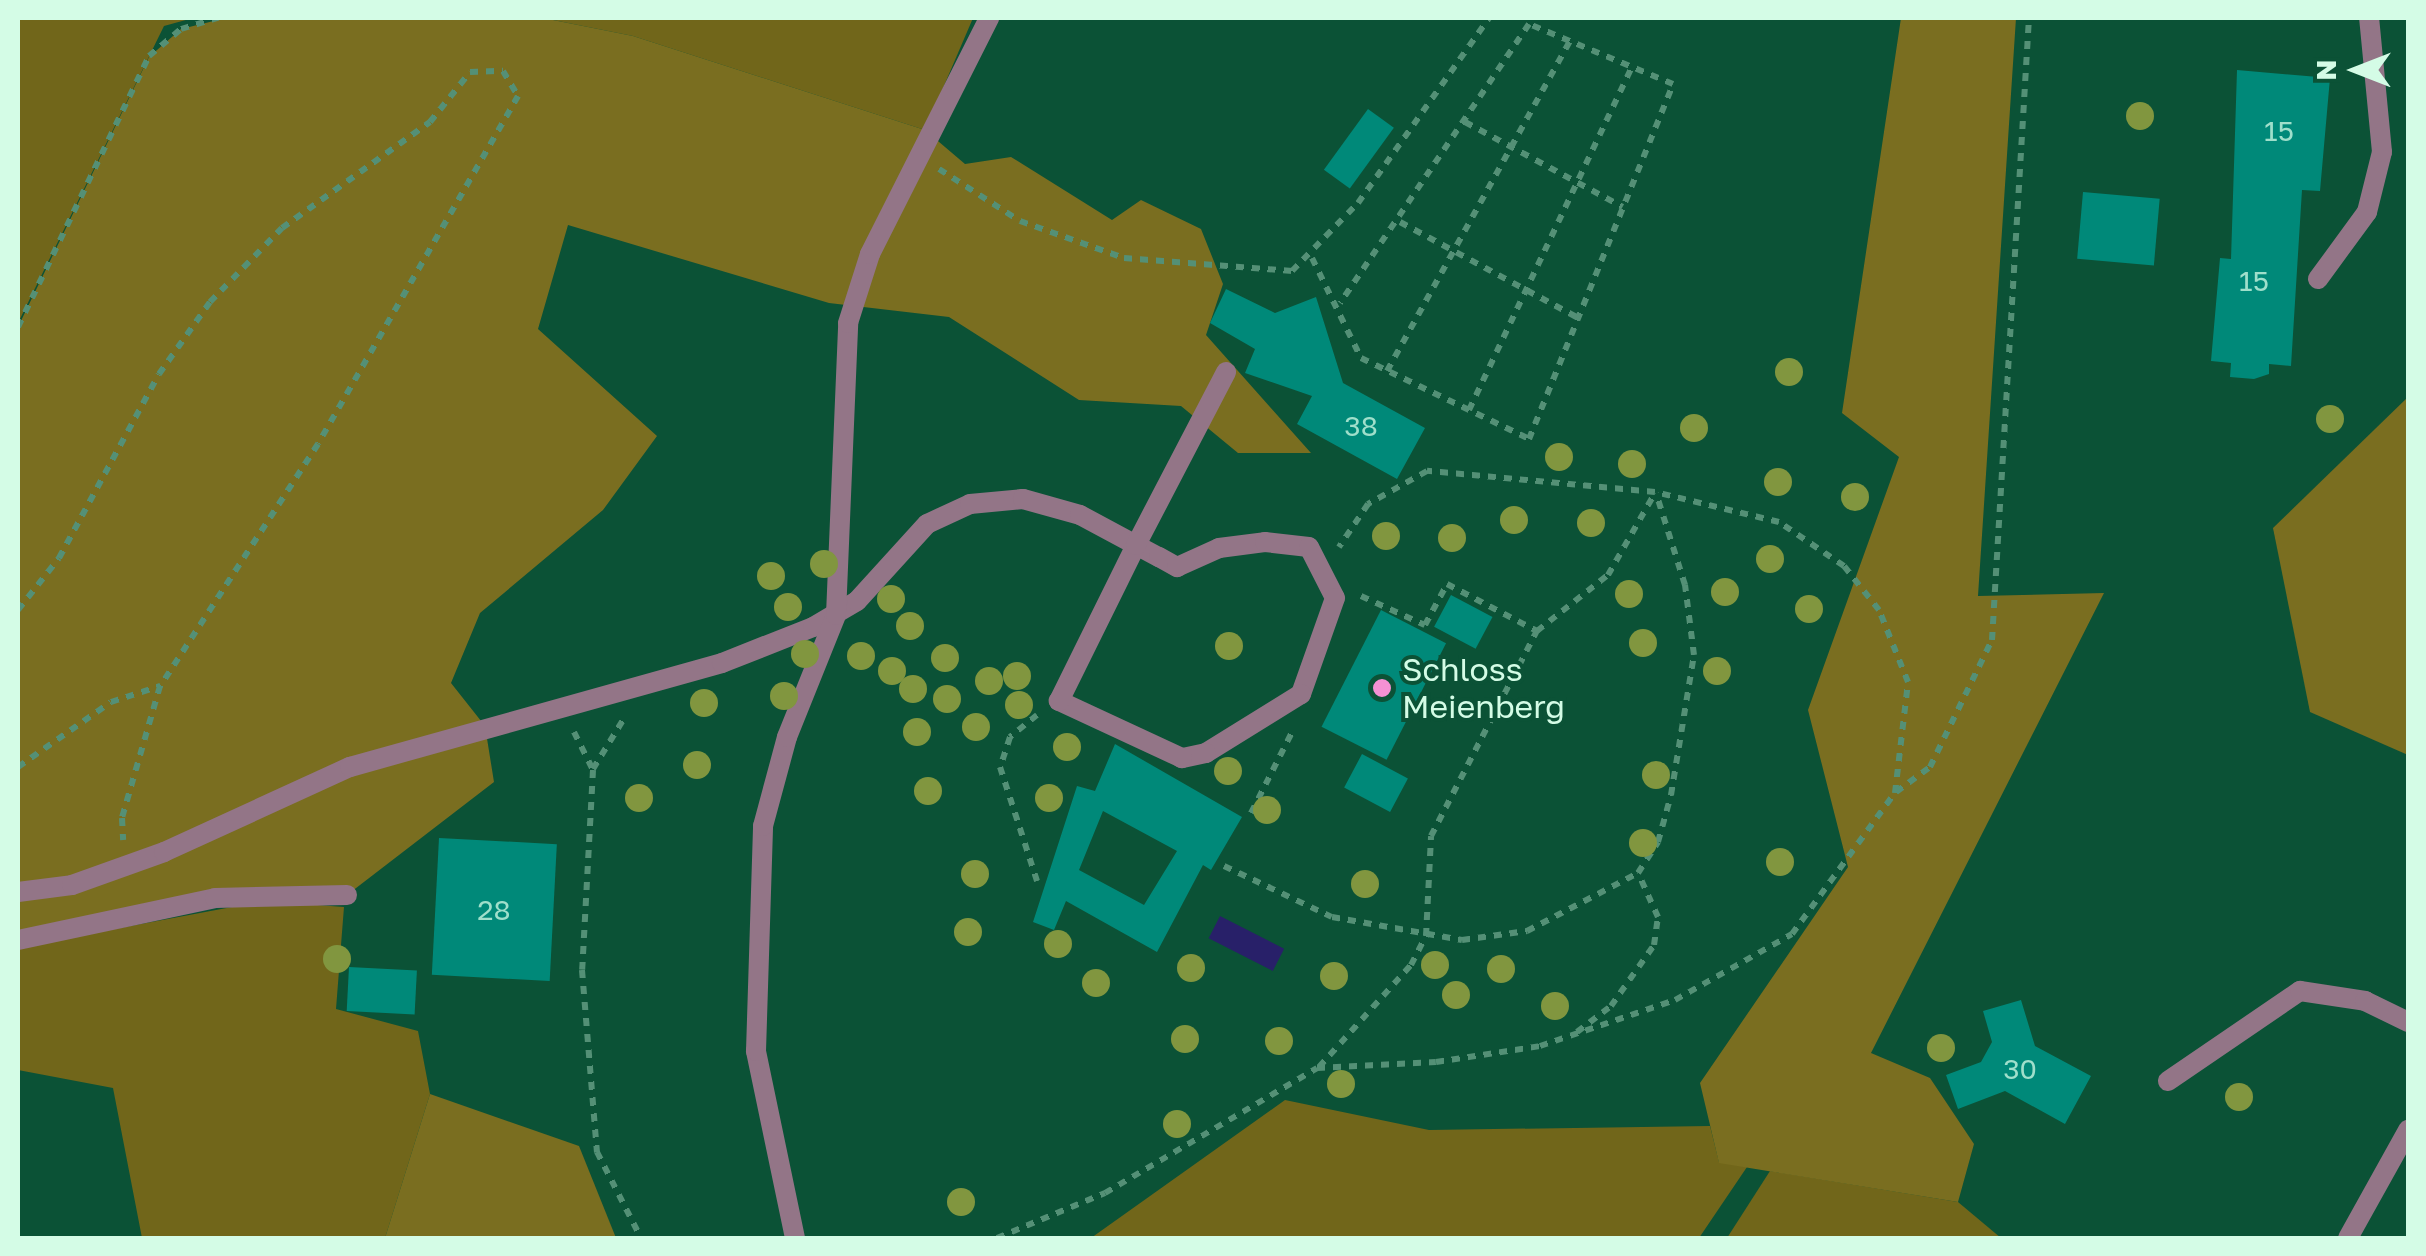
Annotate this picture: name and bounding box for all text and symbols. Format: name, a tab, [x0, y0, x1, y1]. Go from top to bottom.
north arrow	[2306, 20, 2406, 120]
text: N	[2309, 59, 2342, 81]
house number: 15	[2264, 114, 2294, 148]
house number: 15	[2239, 264, 2269, 298]
house number: 38	[1344, 409, 1378, 443]
place label: Schloss Meienberg	[1402, 651, 1565, 726]
marker: Schloss Meienberg	[1371, 677, 1393, 699]
house number: 28	[477, 893, 511, 927]
house number: 30	[2003, 1052, 2037, 1086]

